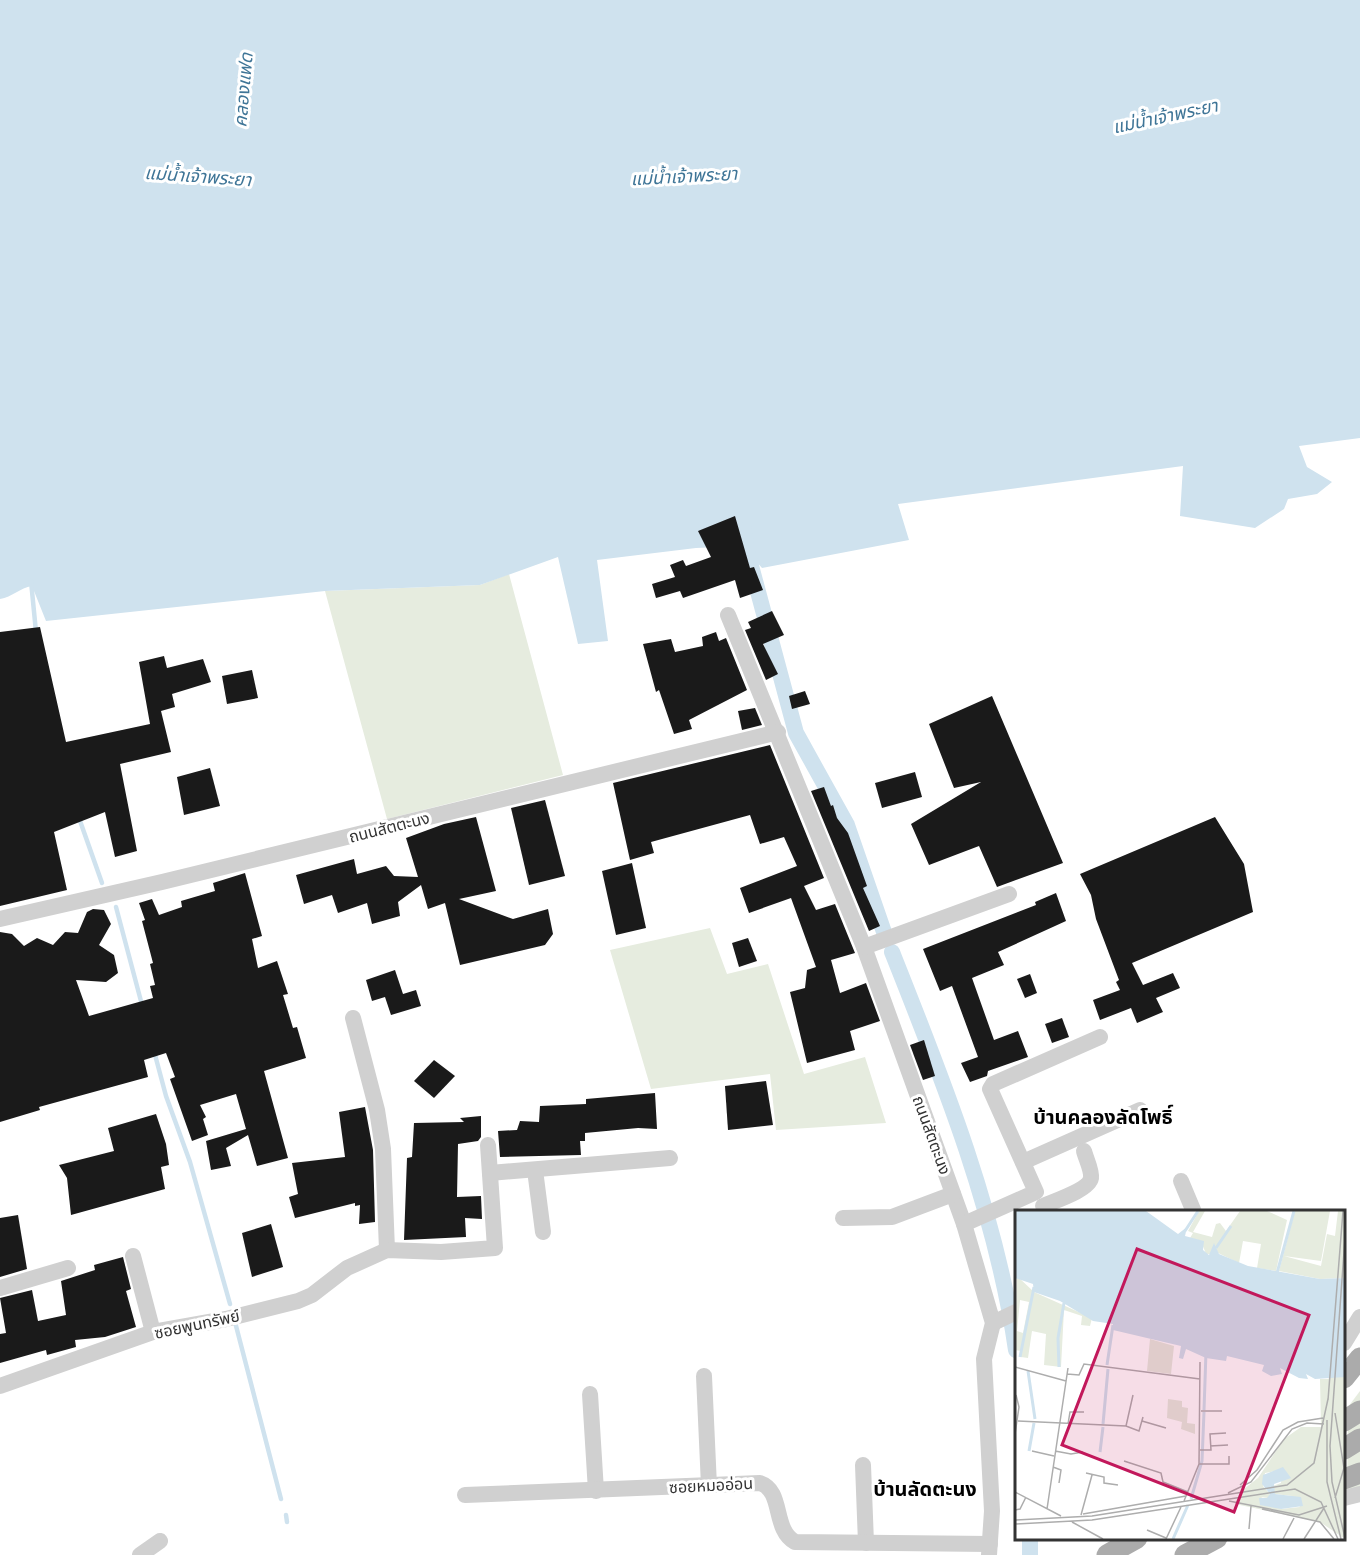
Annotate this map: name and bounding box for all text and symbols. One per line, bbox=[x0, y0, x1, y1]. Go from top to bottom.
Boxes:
water label: คลองแฟด bbox=[229, 51, 257, 128]
water label: แม่น้ำเจ้าพระยา bbox=[1110, 93, 1220, 137]
water label: แม่น้ำเจ้าพระยา bbox=[144, 160, 253, 190]
water label: แม่น้ำเจ้าพระยา bbox=[630, 161, 738, 189]
street label: ถนนสัตตะนง bbox=[347, 807, 431, 847]
street label: ถนนสัตตะนง bbox=[908, 1093, 956, 1177]
district label: บ้านคลองลัดโพธิ์ bbox=[1033, 1104, 1174, 1129]
inset map bbox=[1015, 1210, 1345, 1540]
street label: ซอยพูนทรัพย์ bbox=[153, 1305, 242, 1343]
street label: ซอยหมออ่อน bbox=[668, 1473, 754, 1497]
district label: บ้านลัดตะนง bbox=[873, 1477, 977, 1501]

